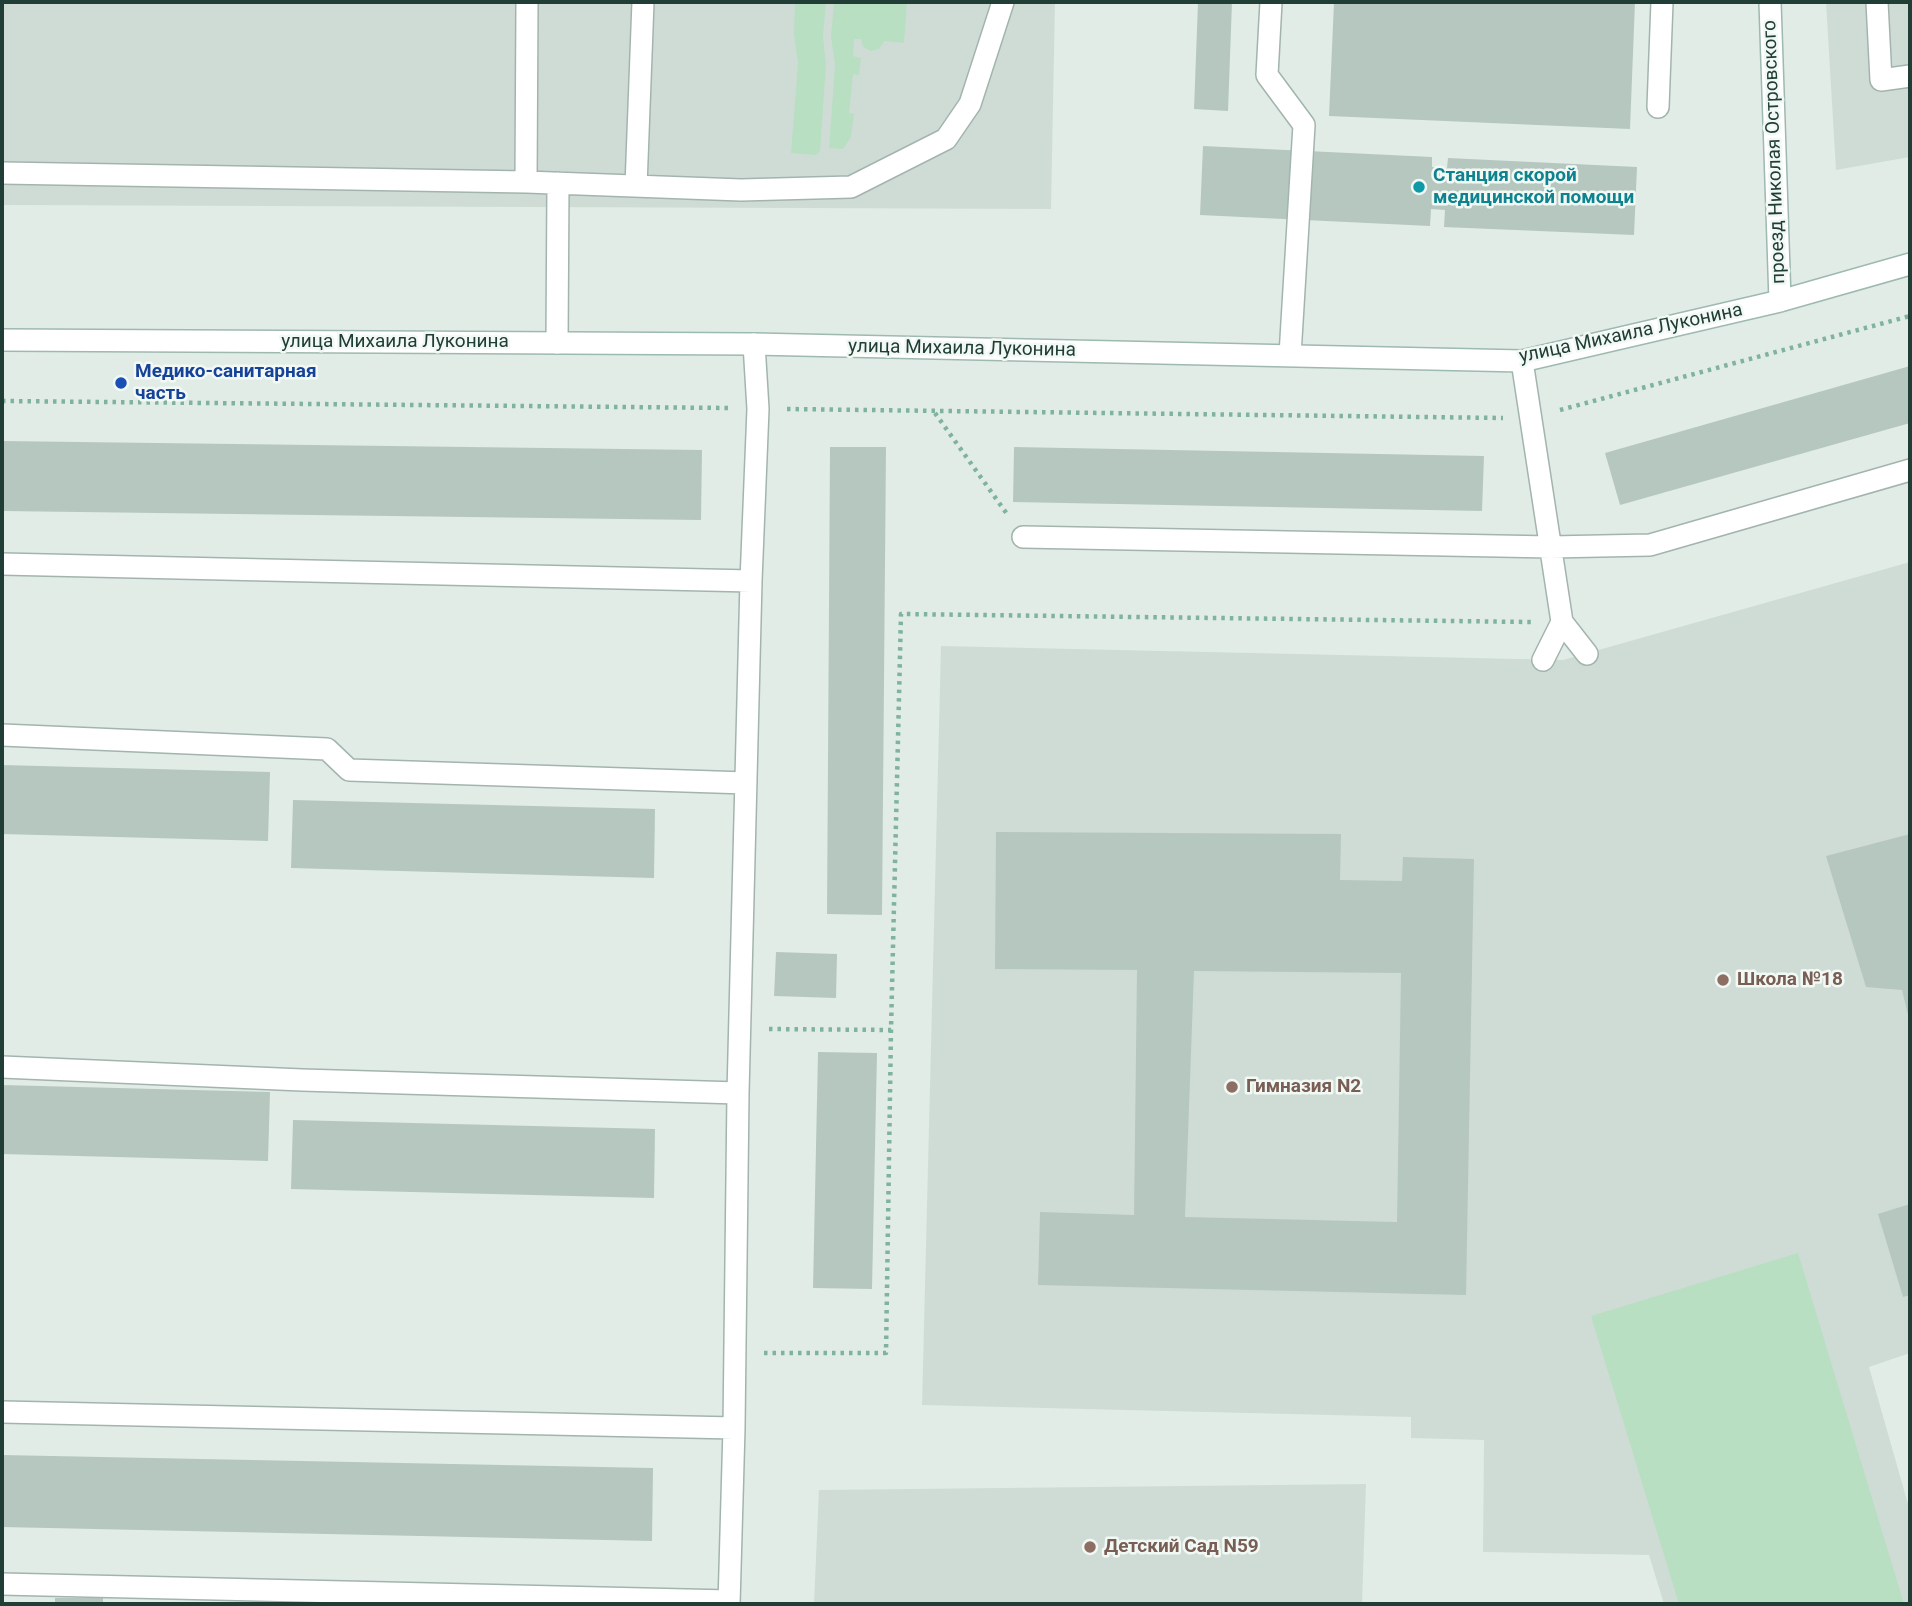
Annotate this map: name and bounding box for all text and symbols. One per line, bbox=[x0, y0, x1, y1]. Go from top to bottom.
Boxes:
street label: проезд Николая Островского bbox=[1759, 20, 1791, 284]
place label: Станция скорой медицинской помощи bbox=[1433, 165, 1634, 209]
marker: Станция скорой медицинской помощи bbox=[1411, 179, 1427, 195]
street label: улица Михаила Луконина bbox=[1517, 299, 1745, 369]
street label: улица Михаила Луконина bbox=[281, 331, 509, 353]
street label: улица Михаила Луконина bbox=[848, 336, 1076, 362]
place label: Медико-санитарная часть bbox=[135, 361, 317, 405]
marker: Медико-санитарная часть bbox=[113, 375, 129, 391]
place label: Школа №18 bbox=[1737, 969, 1843, 991]
marker: Школа №18 bbox=[1715, 972, 1731, 988]
place label: Гимназия N2 bbox=[1246, 1076, 1361, 1098]
marker: Гимназия N2 bbox=[1224, 1079, 1240, 1095]
place label: Детский Сад N59 bbox=[1104, 1536, 1259, 1558]
marker: Детский Сад N59 bbox=[1082, 1539, 1098, 1555]

